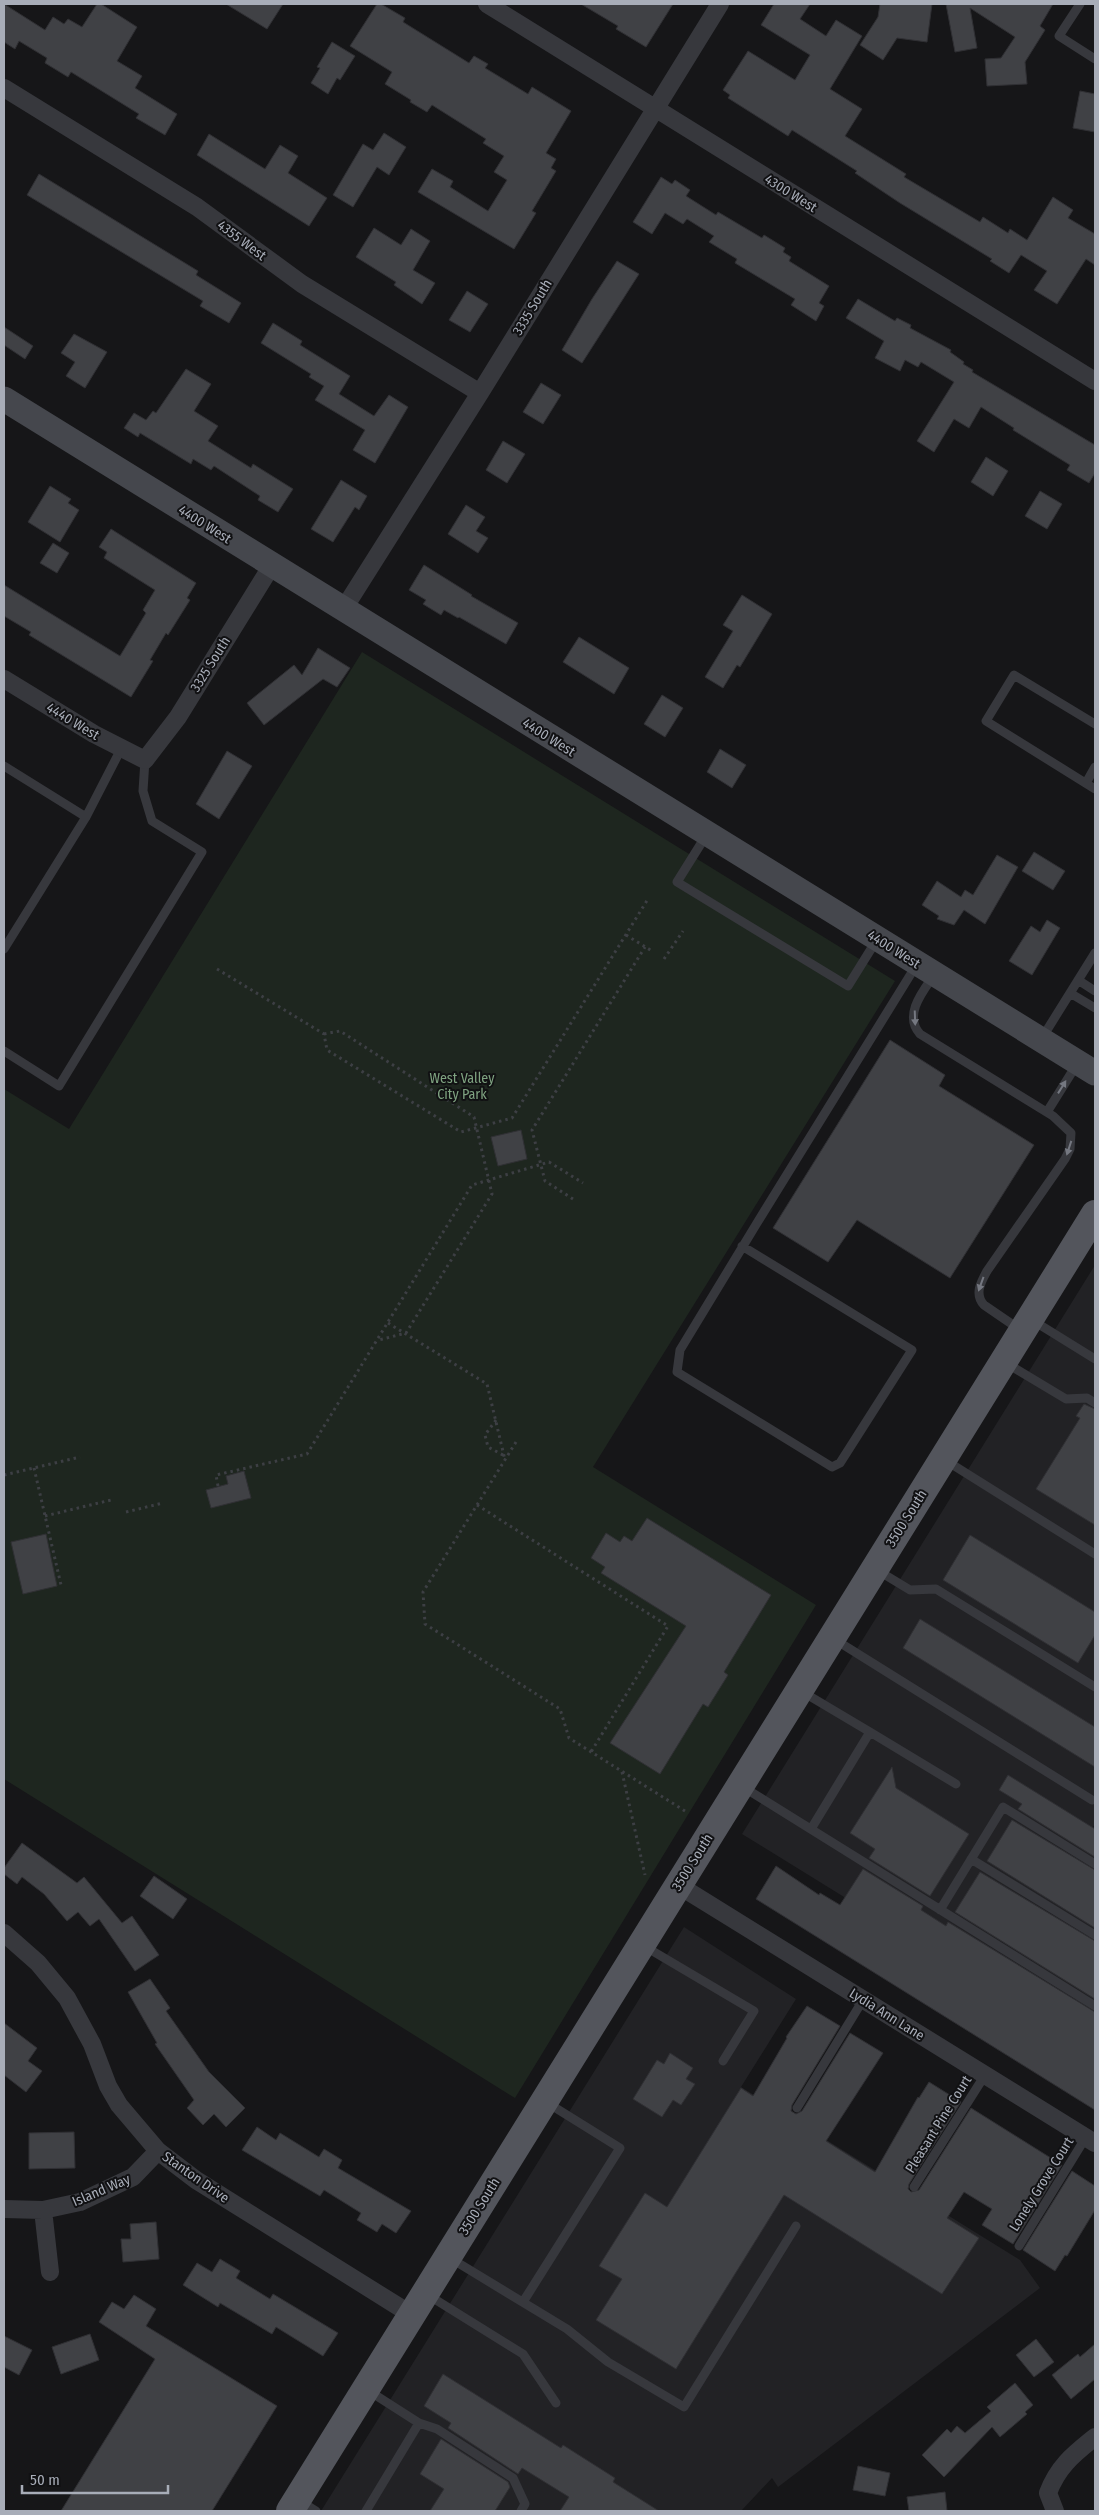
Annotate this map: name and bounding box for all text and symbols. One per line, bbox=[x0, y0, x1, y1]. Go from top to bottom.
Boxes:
street label: 4300 West bbox=[761, 171, 820, 216]
street label: 4355 West bbox=[214, 217, 270, 265]
street label: 3335 South bbox=[509, 276, 556, 338]
street label: 4400 West bbox=[175, 502, 235, 548]
street label: 3325 South bbox=[187, 633, 234, 695]
street label: 4440 West bbox=[43, 699, 103, 744]
street label: 4400 West bbox=[519, 715, 579, 761]
street label: 4400 West bbox=[864, 927, 924, 973]
one-way arrow bbox=[911, 1010, 919, 1026]
park label: West Valley City Park bbox=[430, 1070, 495, 1103]
one-way arrow bbox=[1058, 1081, 1067, 1094]
one-way arrow bbox=[1064, 1141, 1072, 1156]
one-way arrow bbox=[977, 1277, 985, 1292]
street label: 3500 South bbox=[882, 1487, 931, 1550]
street label: 3500 South bbox=[668, 1831, 717, 1894]
street label: Lydia Ann Lane bbox=[846, 1985, 927, 2044]
street label: Pleasant Pine Court bbox=[902, 2072, 975, 2176]
street label: Lonely Grove Court bbox=[1006, 2134, 1077, 2234]
street label: Stanton Drive bbox=[159, 2148, 232, 2207]
street label: Island Way bbox=[70, 2170, 133, 2210]
street label: 3500 South bbox=[455, 2175, 504, 2238]
scale bar bbox=[22, 2462, 169, 2494]
text: 50 m bbox=[30, 2471, 60, 2489]

